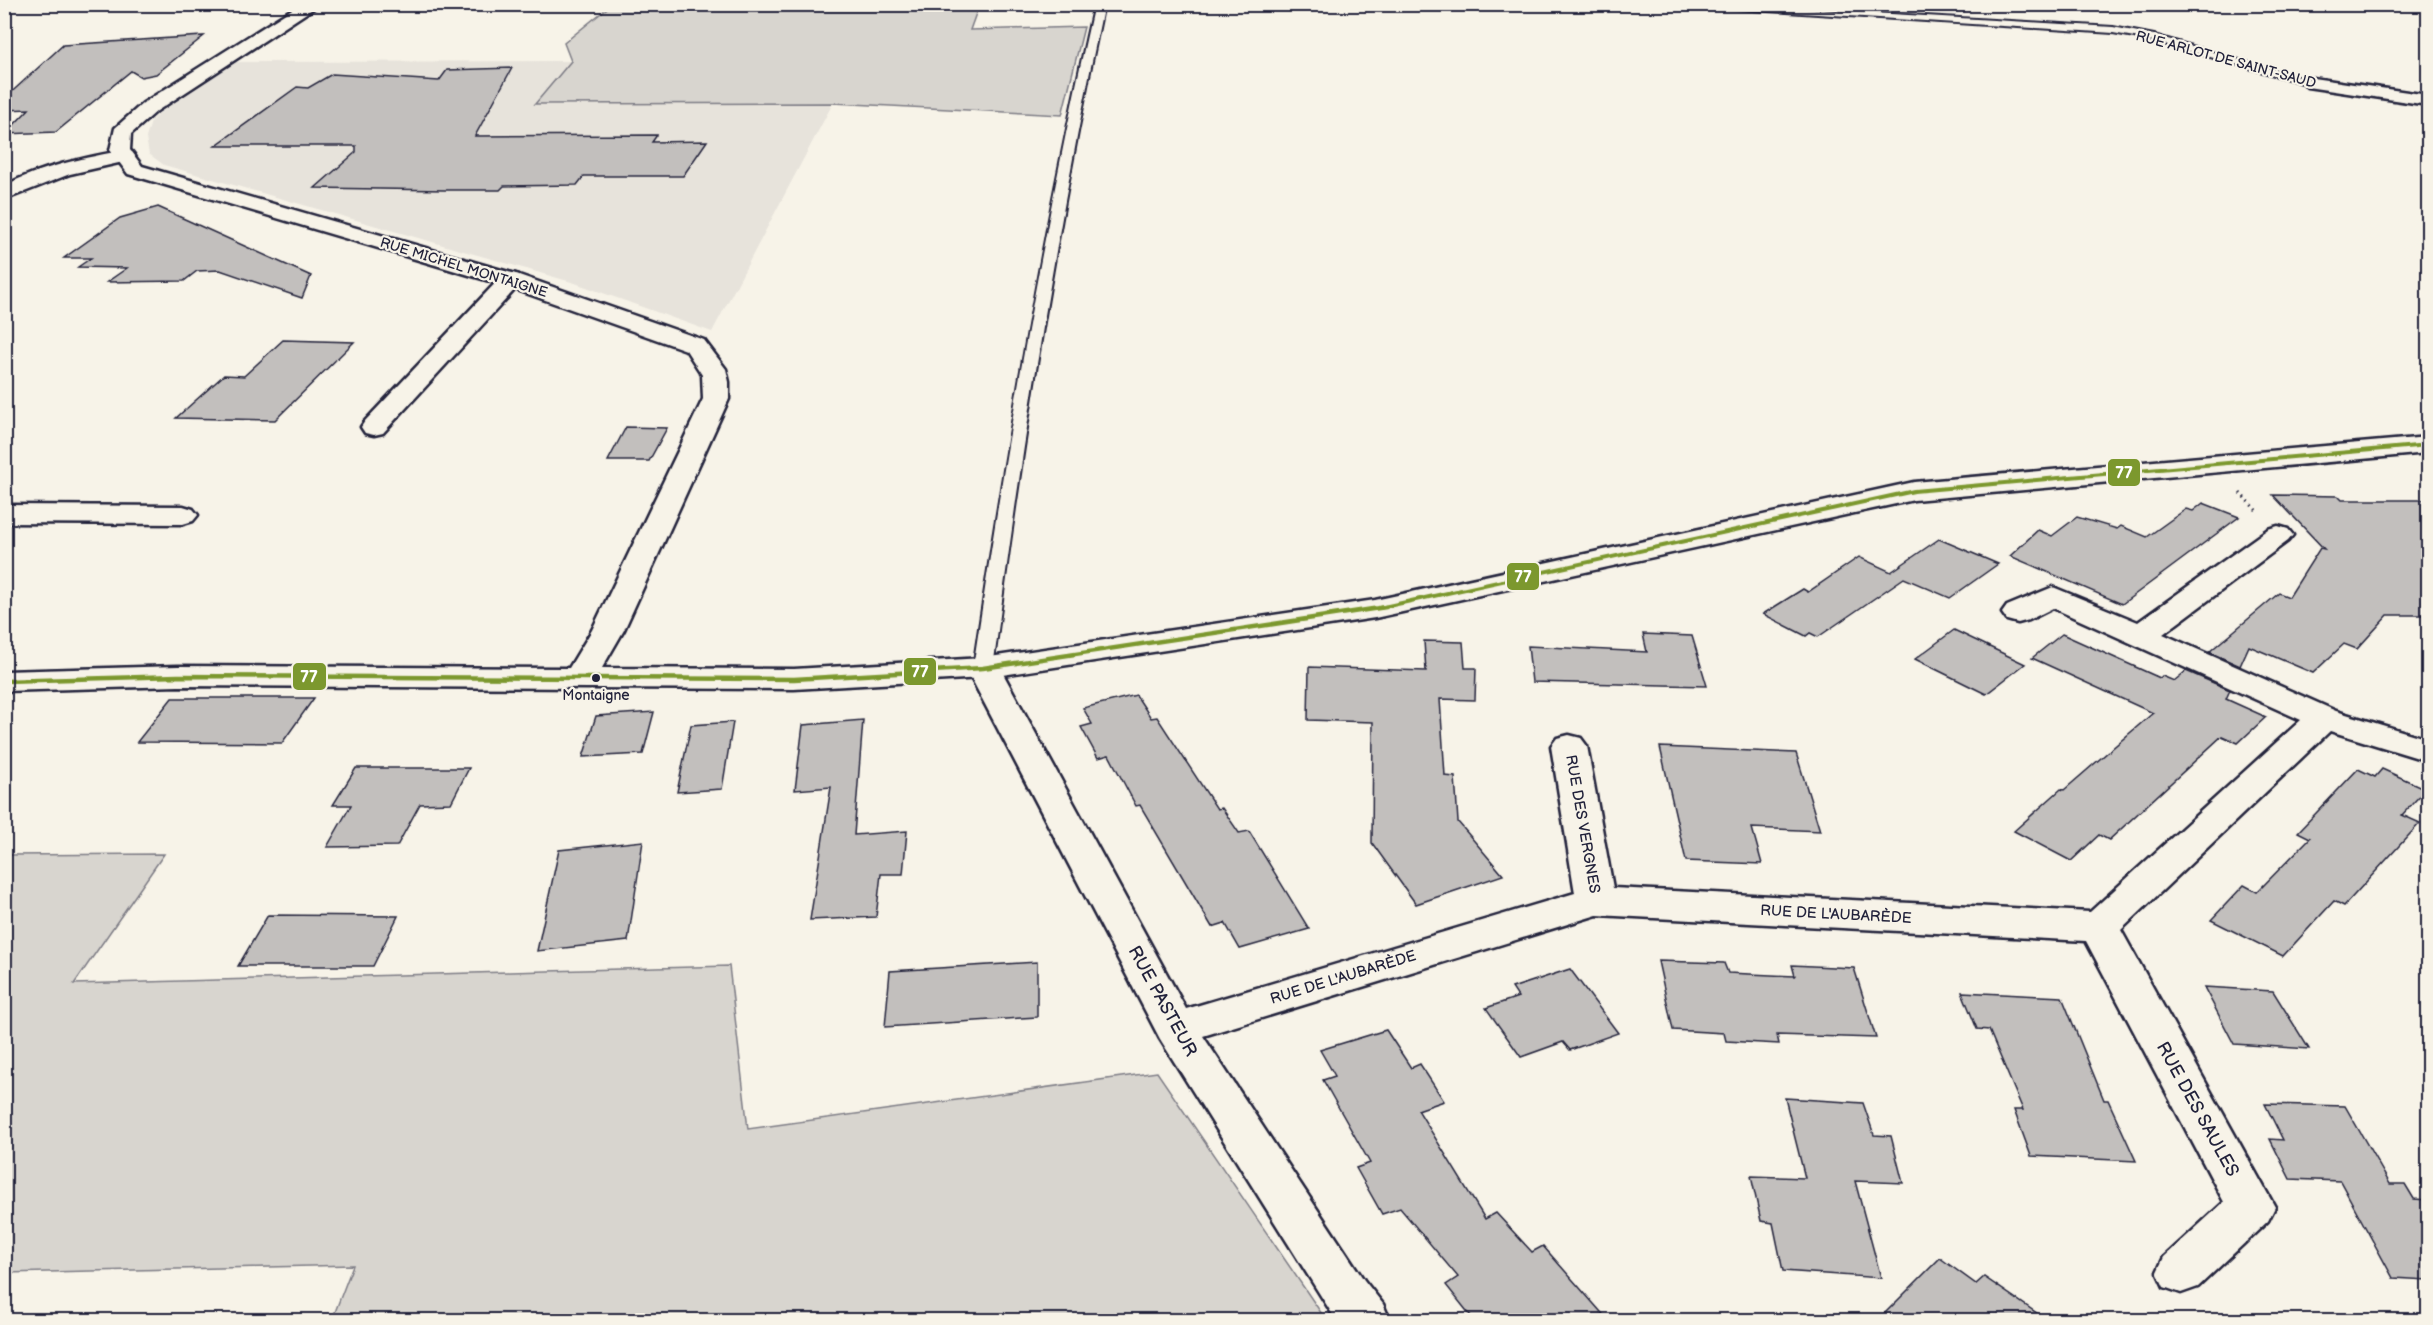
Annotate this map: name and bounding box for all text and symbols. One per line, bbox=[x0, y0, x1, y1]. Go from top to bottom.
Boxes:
street label: RUE ARLOT DE SAINT-SAUD bbox=[2134, 27, 2318, 92]
street label: RUE MICHEL MONTAIGNE bbox=[378, 234, 550, 301]
line badge: 77 bbox=[2107, 458, 2141, 487]
text: 77 bbox=[2115, 464, 2133, 483]
line badge: 77 bbox=[1506, 562, 1540, 591]
text: 77 bbox=[1514, 568, 1532, 587]
line badge: 77 bbox=[903, 657, 937, 686]
line badge: 77 bbox=[292, 662, 327, 691]
text: 77 bbox=[911, 663, 929, 682]
text: 77 bbox=[300, 668, 318, 687]
marker: Montaigne bbox=[590, 672, 602, 684]
place label: Montaigne bbox=[562, 687, 630, 704]
street label: RUE DES VERGNES bbox=[1561, 753, 1604, 895]
street label: RUE DE L'AUBARÈDE bbox=[1760, 901, 1912, 928]
street label: RUE PASTEUR bbox=[1124, 942, 1202, 1060]
street label: RUE DE L'AUBARÈDE bbox=[1268, 946, 1418, 1009]
street label: RUE DES SAULES bbox=[2152, 1038, 2243, 1180]

